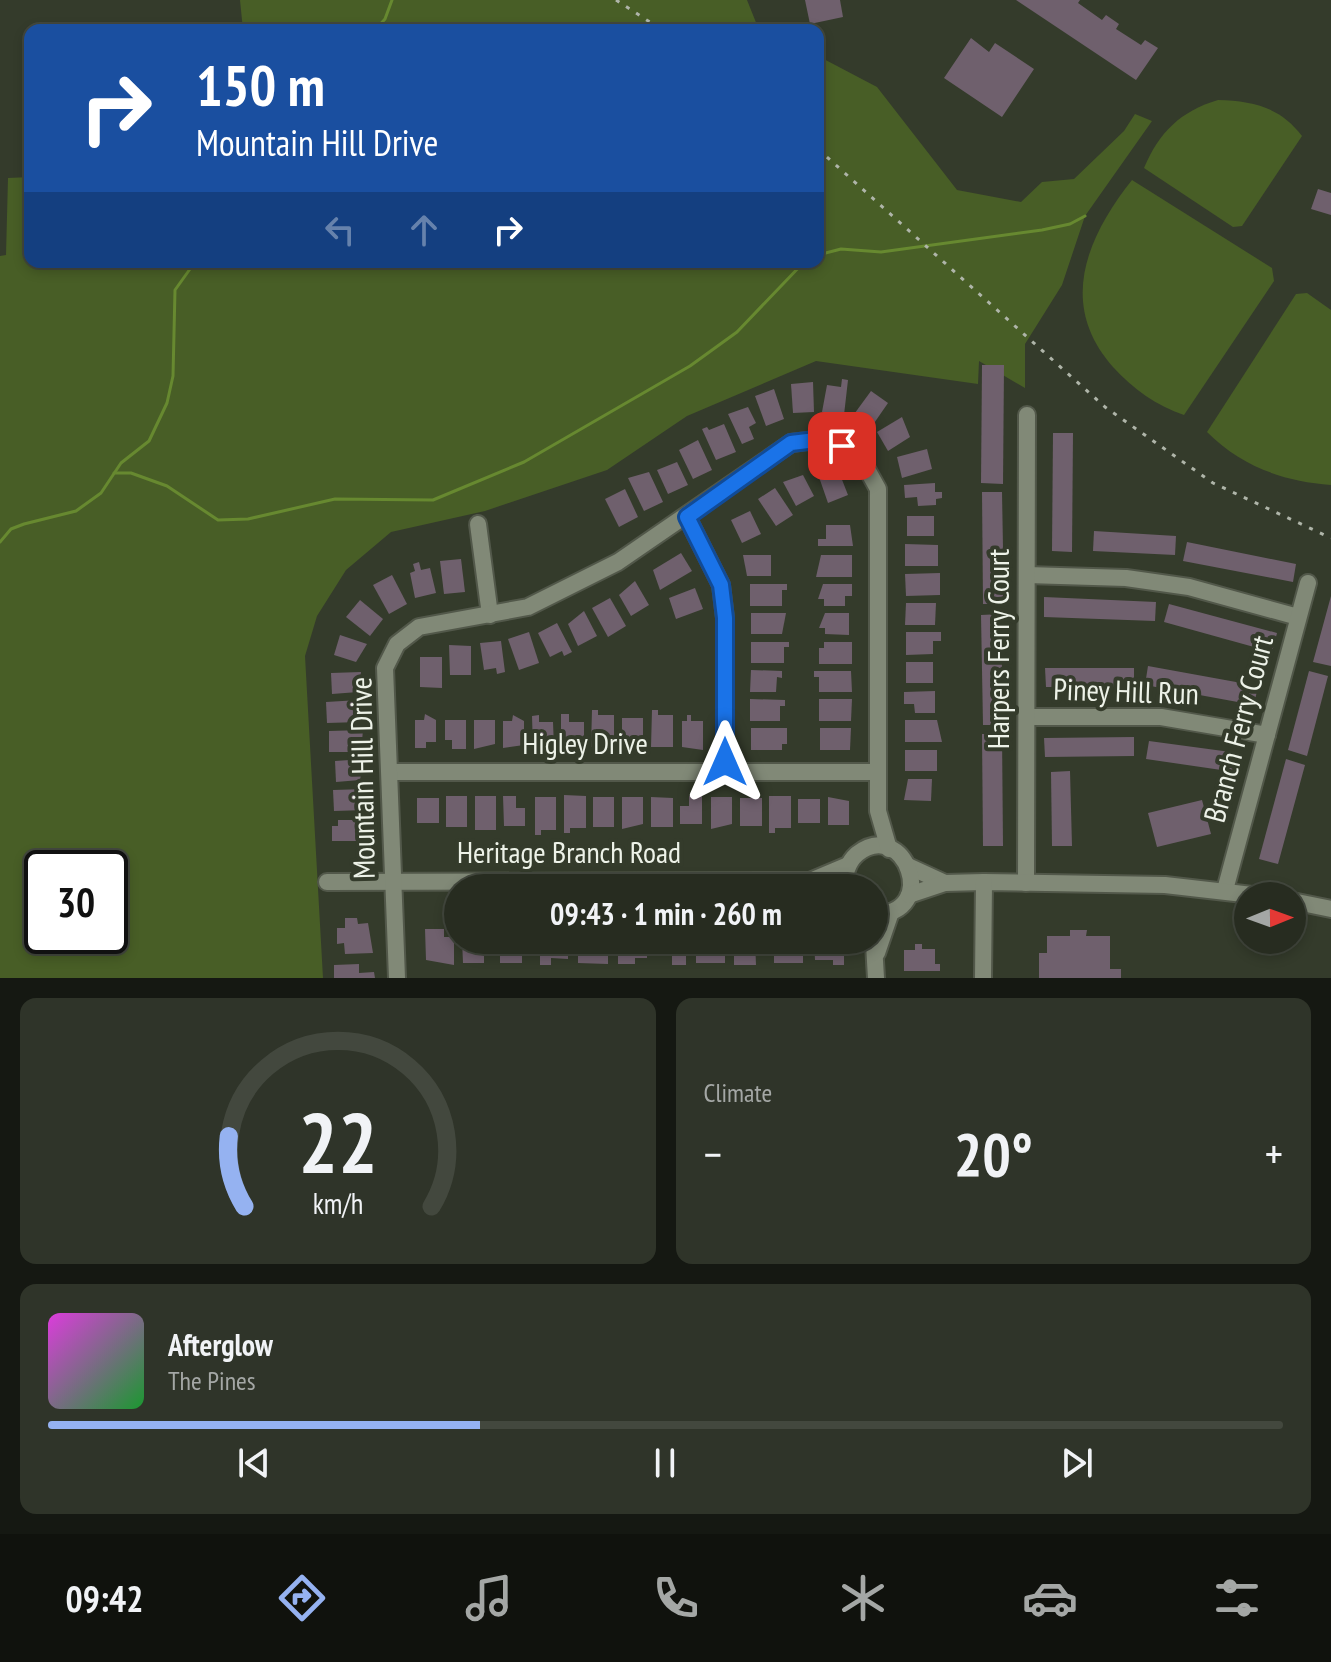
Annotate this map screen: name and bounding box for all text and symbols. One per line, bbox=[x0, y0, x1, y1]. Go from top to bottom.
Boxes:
text: 150 m bbox=[196, 49, 325, 121]
icon: right bbox=[64, 56, 168, 160]
text: Mountain Hill Drive bbox=[196, 119, 438, 166]
icon: left bbox=[318, 208, 362, 252]
icon: ahead bbox=[402, 208, 446, 252]
icon: right bbox=[486, 208, 530, 252]
pin bbox=[808, 412, 876, 480]
icon: arrive bbox=[820, 424, 864, 468]
street label: Harpers Ferry Court bbox=[978, 548, 1017, 749]
street label: Branch Ferry Court bbox=[1194, 630, 1281, 826]
street label: Piney Hill Run bbox=[1053, 668, 1199, 713]
street label: Mountain Hill Drive bbox=[340, 677, 383, 879]
position arrow bbox=[683, 720, 767, 804]
street label: Higley Drive bbox=[522, 723, 648, 762]
street label: Heritage Branch Road bbox=[457, 832, 681, 871]
speed limit sign: 30 bbox=[24, 850, 128, 954]
north arrow bbox=[1234, 882, 1306, 954]
map controls bbox=[1234, 882, 1306, 954]
text: 09:43 · 1 min · 260 m bbox=[550, 894, 782, 933]
text: Climate bbox=[704, 1076, 772, 1109]
text: 22 bbox=[298, 1088, 378, 1196]
text: 20° bbox=[954, 1115, 1033, 1193]
text: − bbox=[704, 1125, 722, 1182]
text: + bbox=[1265, 1125, 1283, 1182]
text: km/h bbox=[312, 1185, 363, 1222]
text: Afterglow bbox=[168, 1325, 273, 1364]
text: The Pines bbox=[168, 1364, 256, 1397]
icon: previous bbox=[232, 1441, 276, 1485]
icon: pause bbox=[643, 1441, 687, 1485]
icon: next bbox=[1055, 1441, 1099, 1485]
icon: directions bbox=[274, 1570, 330, 1626]
icon: music bbox=[461, 1570, 517, 1626]
icon: phone bbox=[648, 1570, 704, 1626]
icon: climate bbox=[835, 1570, 891, 1626]
icon: car bbox=[1022, 1570, 1078, 1626]
icon: filters bbox=[1209, 1570, 1265, 1626]
text: 09:42 bbox=[66, 1575, 143, 1622]

